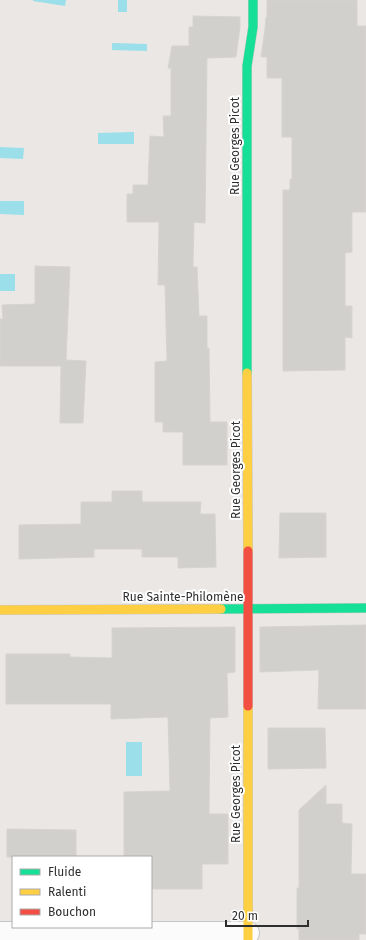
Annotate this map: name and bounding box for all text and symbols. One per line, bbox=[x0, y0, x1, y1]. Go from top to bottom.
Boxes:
street label: Rue Georges Picot bbox=[228, 96, 242, 195]
street label: Rue Georges Picot bbox=[229, 420, 243, 519]
street label: Rue Sainte-Philomène bbox=[123, 590, 244, 604]
street label: Rue Georges Picot bbox=[229, 744, 243, 843]
legend bbox=[12, 856, 152, 928]
text: Fluide bbox=[48, 865, 81, 879]
text: Ralenti bbox=[48, 885, 86, 899]
scale bar bbox=[226, 902, 308, 928]
text: Bouchon bbox=[48, 905, 96, 919]
text: 20 m bbox=[232, 909, 258, 923]

